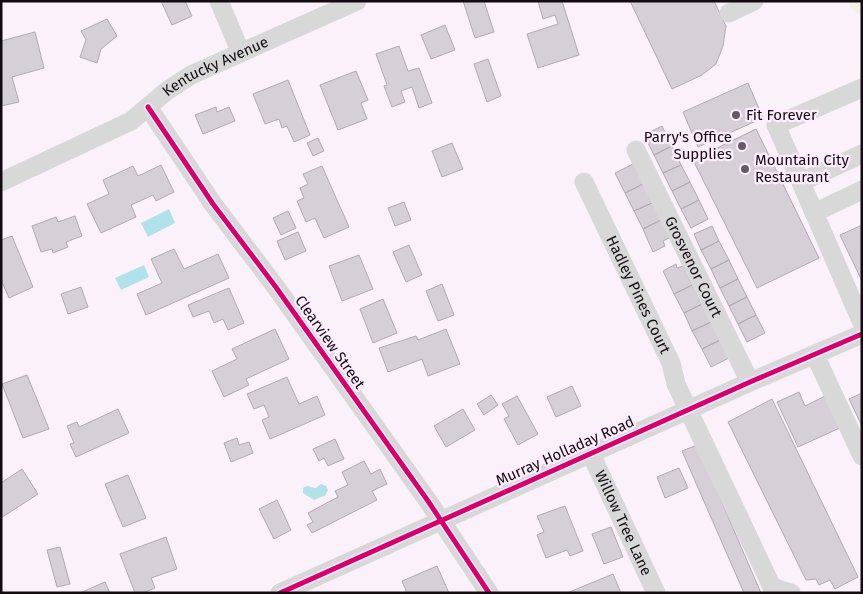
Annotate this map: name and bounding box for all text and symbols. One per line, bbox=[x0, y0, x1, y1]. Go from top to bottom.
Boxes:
street label: Kentucky Avenue bbox=[159, 33, 271, 100]
place label: Fit Forever bbox=[746, 106, 817, 124]
marker: Fit Forever bbox=[730, 109, 742, 121]
place label: Parry's Office Supplies bbox=[644, 128, 732, 163]
marker: Parry's Office Supplies bbox=[736, 140, 748, 152]
place label: Mountain City Restaurant bbox=[755, 151, 849, 186]
marker: Mountain City Restaurant bbox=[739, 163, 751, 175]
street label: Grosvenor Court bbox=[661, 213, 726, 321]
street label: Hadley Pines Court bbox=[602, 233, 674, 357]
street label: Clearview Street bbox=[291, 292, 369, 393]
street label: Murray Holladay Road bbox=[493, 412, 637, 490]
street label: Willow Tree Lane bbox=[591, 467, 656, 578]

